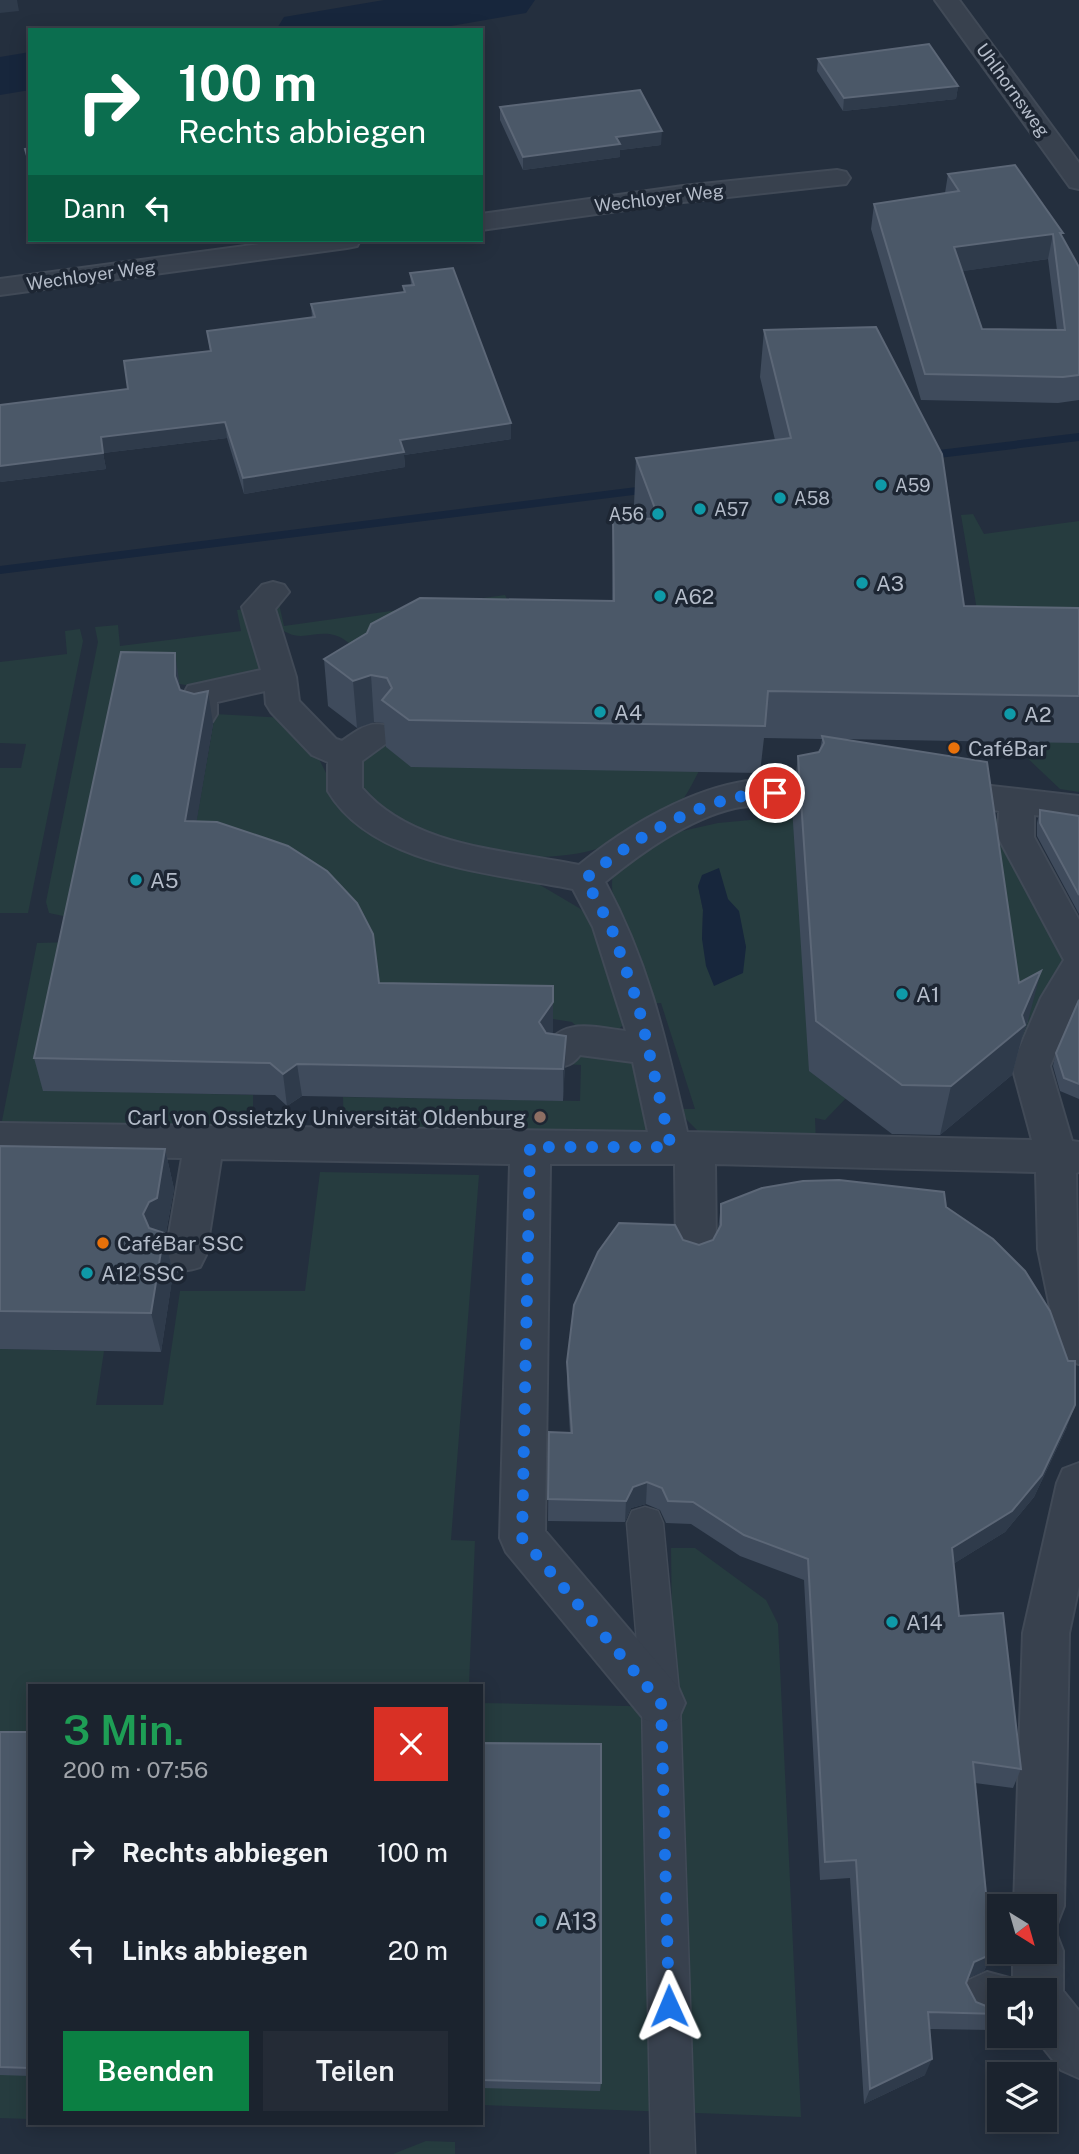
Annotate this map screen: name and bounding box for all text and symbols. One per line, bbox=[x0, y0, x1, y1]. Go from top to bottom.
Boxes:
street label: Uhlhornsweg bbox=[972, 39, 1054, 141]
text: 100 m bbox=[178, 54, 317, 112]
icon: right bbox=[63, 56, 154, 147]
text: Rechts abbiegen bbox=[178, 113, 426, 150]
street label: Wechloyer Weg bbox=[593, 180, 725, 216]
icon: left bbox=[139, 189, 177, 227]
text: Dann bbox=[63, 193, 125, 224]
street label: Wechloyer Weg bbox=[25, 256, 157, 294]
place label: A59 bbox=[895, 475, 931, 496]
marker: A59 bbox=[873, 477, 889, 493]
place label: A58 bbox=[794, 488, 830, 509]
marker: A58 bbox=[772, 490, 788, 506]
place label: A57 bbox=[714, 499, 749, 520]
marker: A57 bbox=[692, 501, 708, 517]
place label: A56 bbox=[608, 504, 644, 525]
marker: A56 bbox=[650, 506, 666, 522]
place label: A3 bbox=[876, 571, 904, 596]
marker: A3 bbox=[854, 575, 870, 591]
place label: A62 bbox=[674, 584, 714, 609]
marker: A62 bbox=[652, 588, 668, 604]
place label: A4 bbox=[614, 700, 642, 725]
place label: A2 bbox=[1024, 702, 1051, 727]
marker: A4 bbox=[592, 704, 608, 720]
marker: A2 bbox=[1002, 706, 1018, 722]
place label: CaféBar bbox=[968, 736, 1047, 761]
marker: CaféBar bbox=[946, 740, 962, 756]
pin bbox=[745, 763, 805, 823]
icon: arrive bbox=[756, 774, 794, 812]
place label: A5 bbox=[150, 868, 178, 893]
marker: A5 bbox=[128, 872, 144, 888]
place label: A1 bbox=[916, 982, 939, 1007]
marker: A1 bbox=[894, 986, 910, 1002]
place label: Carl von Ossietzky Universität Oldenburg bbox=[127, 1105, 526, 1130]
marker: Carl von Ossietzky Universität Oldenburg bbox=[532, 1109, 548, 1125]
place label: CaféBar SSC bbox=[117, 1231, 244, 1256]
marker: CaféBar SSC bbox=[95, 1235, 111, 1251]
place label: A12 SSC bbox=[101, 1261, 185, 1286]
marker: A12 SSC bbox=[79, 1265, 95, 1281]
place label: A14 bbox=[906, 1610, 943, 1635]
marker: A14 bbox=[884, 1614, 900, 1630]
text: 3 Min. bbox=[63, 1705, 184, 1754]
button: close bbox=[374, 1707, 448, 1781]
text: 200 m · 07:56 bbox=[63, 1756, 208, 1783]
icon: right bbox=[63, 1833, 101, 1871]
text: Rechts abbiegen bbox=[122, 1837, 328, 1868]
text: 100 m bbox=[377, 1837, 448, 1868]
north arrow bbox=[987, 1894, 1057, 1964]
map controls bbox=[987, 1894, 1057, 2132]
place label: A13 bbox=[555, 1907, 597, 1935]
marker: A13 bbox=[533, 1913, 549, 1929]
icon: left bbox=[63, 1931, 101, 1969]
text: Links abbiegen bbox=[122, 1935, 308, 1966]
text: 20 m bbox=[388, 1935, 448, 1966]
position arrow bbox=[632, 1969, 706, 2043]
button: sound bbox=[987, 1978, 1057, 2048]
button: Beenden bbox=[63, 2031, 249, 2111]
button: Teilen bbox=[263, 2031, 448, 2111]
button: layers bbox=[987, 2062, 1057, 2132]

